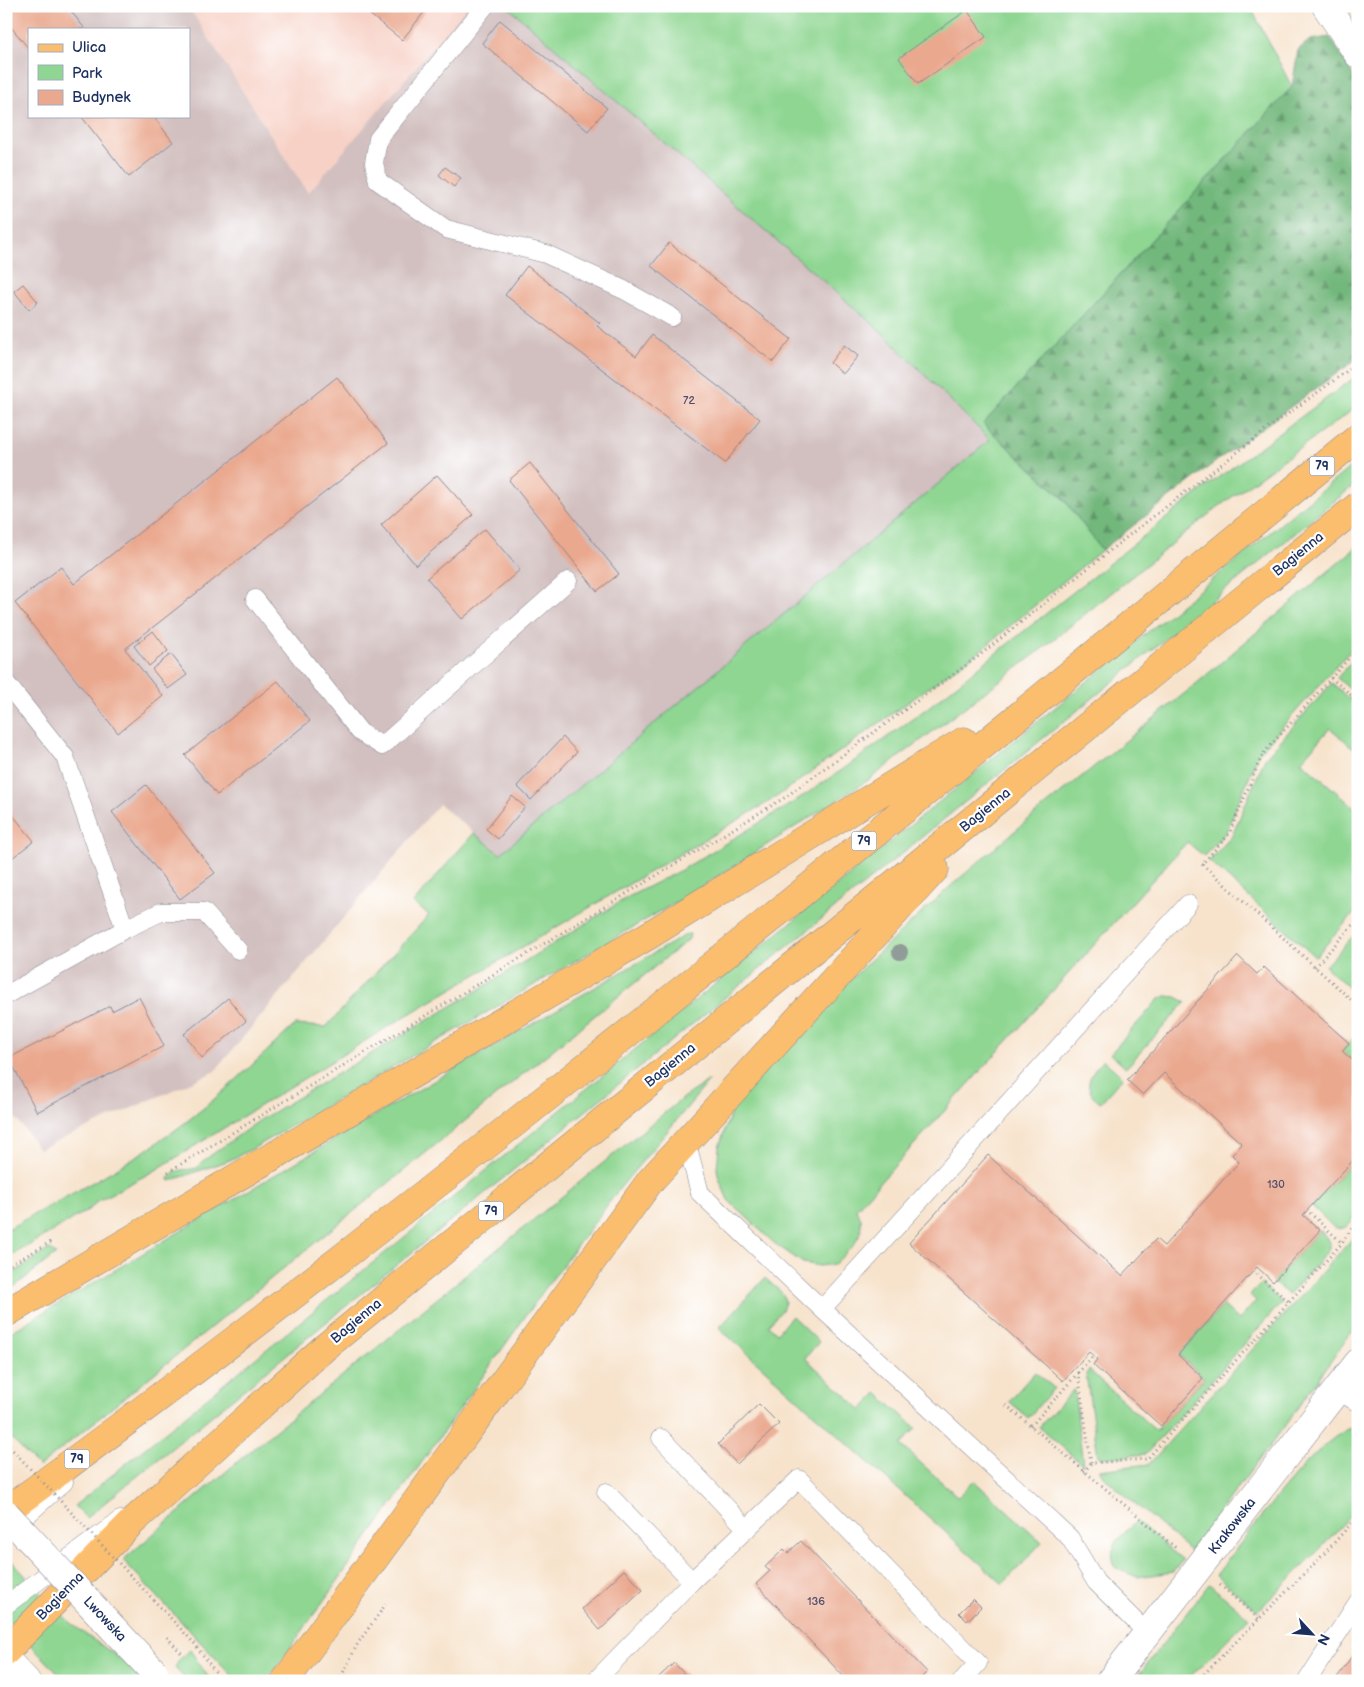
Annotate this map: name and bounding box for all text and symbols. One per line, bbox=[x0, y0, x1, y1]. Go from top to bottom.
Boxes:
legend bbox=[28, 28, 190, 118]
text: Ulica bbox=[72, 38, 106, 57]
text: Park bbox=[72, 64, 103, 83]
text: Budynek bbox=[72, 88, 131, 107]
house number: 72 bbox=[683, 394, 695, 407]
road number: 79 bbox=[1310, 456, 1334, 476]
street label: Bagienna bbox=[1269, 528, 1327, 580]
street label: Bagienna bbox=[956, 784, 1014, 836]
road number: 79 bbox=[852, 831, 876, 850]
street label: Bagienna bbox=[641, 1039, 699, 1091]
house number: 130 bbox=[1267, 1178, 1285, 1191]
road number: 79 bbox=[478, 1202, 504, 1220]
street label: Bagienna bbox=[327, 1295, 385, 1347]
road number: 79 bbox=[64, 1450, 90, 1468]
street label: Krakowska bbox=[1205, 1494, 1259, 1558]
street label: Bagienna bbox=[33, 1568, 87, 1624]
street label: Lwowska bbox=[80, 1593, 130, 1645]
house number: 136 bbox=[807, 1595, 825, 1608]
north arrow bbox=[1286, 1610, 1336, 1660]
text: N bbox=[1313, 1631, 1333, 1648]

